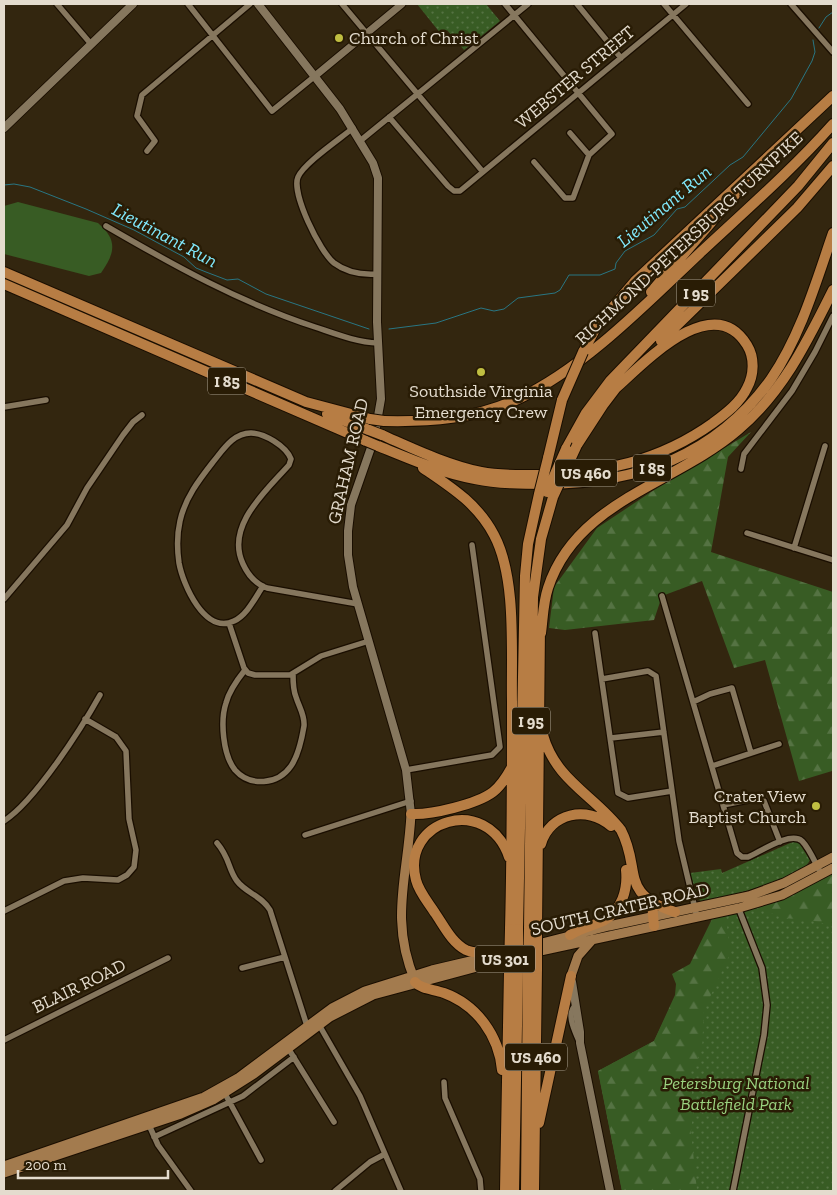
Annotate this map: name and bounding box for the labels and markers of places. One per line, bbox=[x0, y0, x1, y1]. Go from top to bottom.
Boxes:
place label: Church of Christ bbox=[349, 27, 479, 49]
marker: Church of Christ bbox=[333, 32, 345, 44]
marker: Southside Virginia Emergency Crew bbox=[475, 366, 487, 378]
place label: Southside Virginia Emergency Crew bbox=[409, 380, 553, 423]
place label: Crater View Baptist Church bbox=[688, 785, 806, 828]
marker: Crater View Baptist Church bbox=[810, 800, 822, 812]

